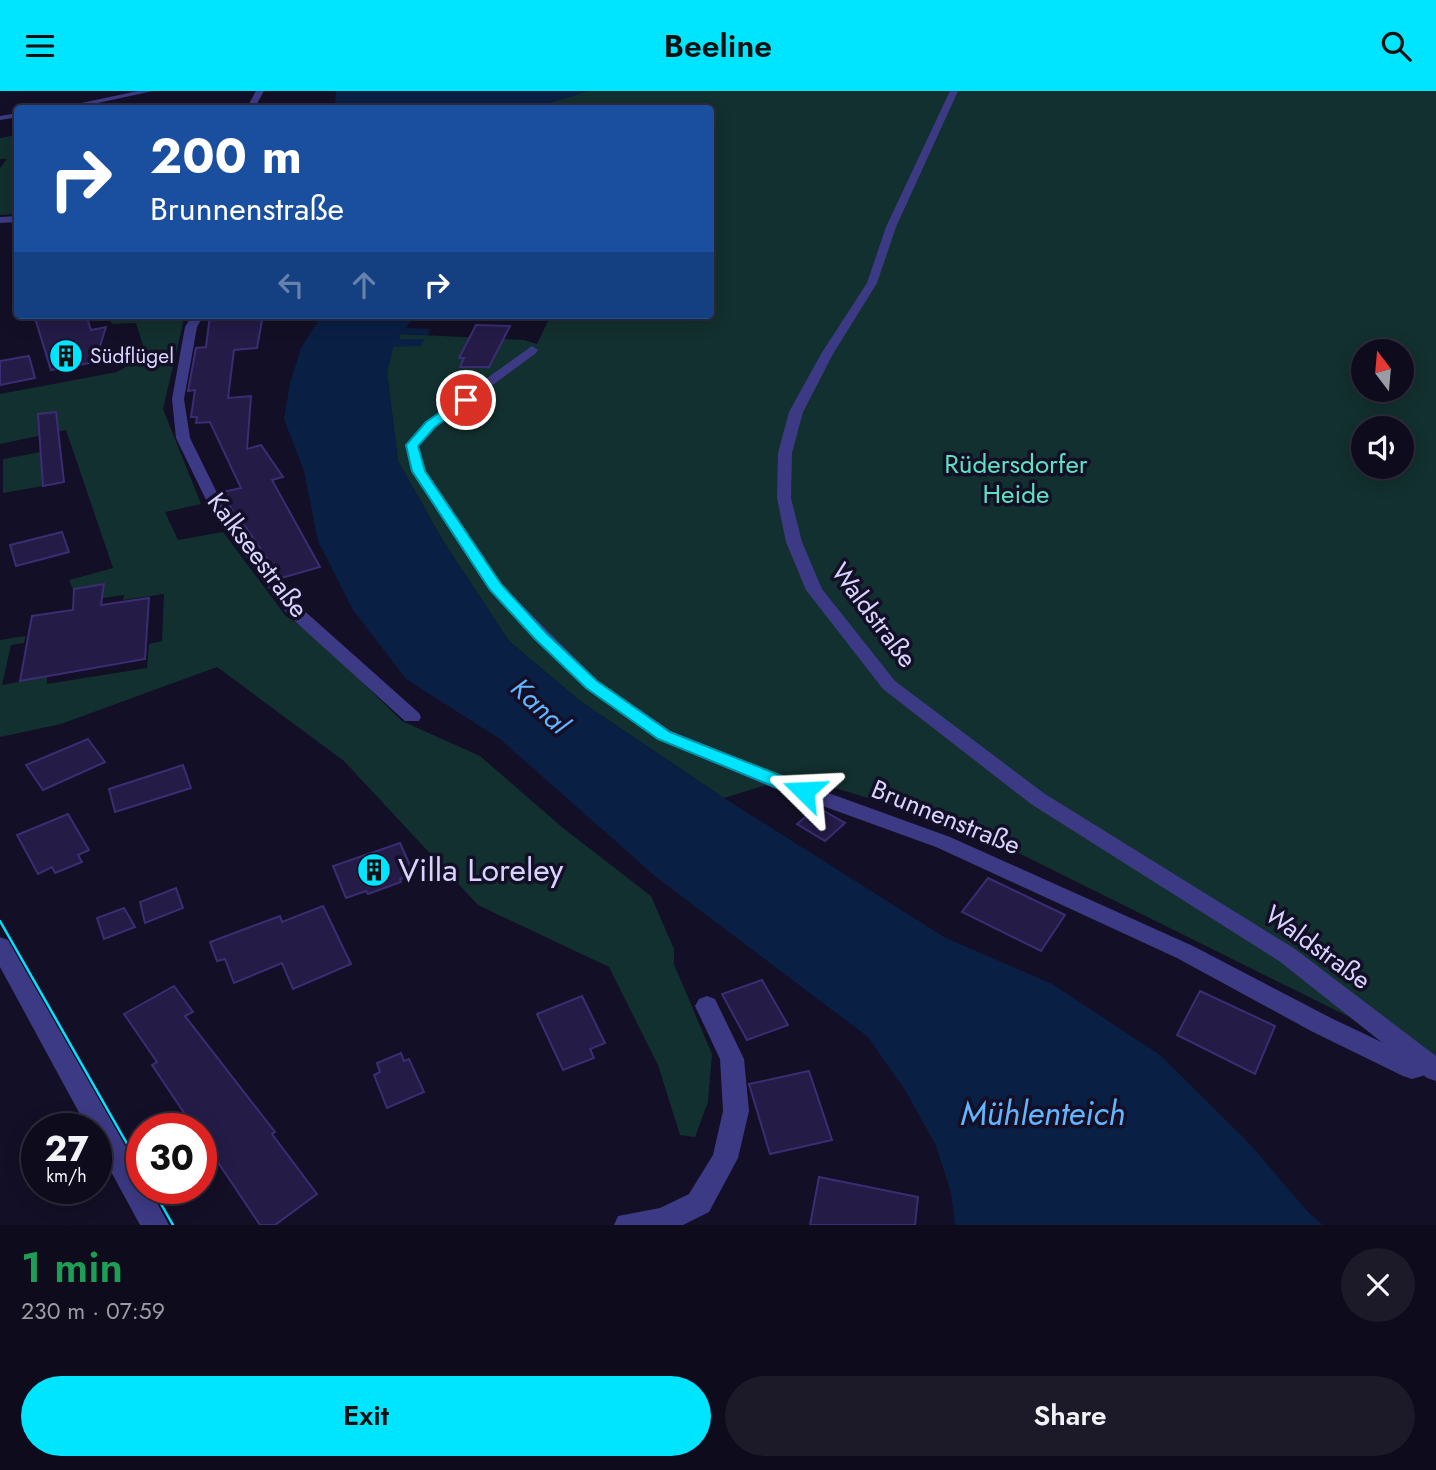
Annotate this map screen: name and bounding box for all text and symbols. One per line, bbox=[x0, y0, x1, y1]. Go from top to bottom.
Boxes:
text: Beeline bbox=[664, 23, 772, 69]
icon: menu bbox=[21, 27, 59, 65]
icon: search bbox=[1377, 27, 1415, 65]
text: 200 m bbox=[150, 121, 302, 191]
icon: right bbox=[35, 133, 126, 224]
text: Brunnenstraße bbox=[150, 186, 344, 232]
icon: left bbox=[272, 266, 310, 304]
icon: ahead bbox=[345, 266, 383, 304]
icon: right bbox=[418, 266, 456, 304]
building icon: Südflügel bbox=[47, 337, 85, 375]
north arrow bbox=[1351, 339, 1414, 403]
map controls bbox=[1351, 339, 1414, 479]
place label: Südflügel bbox=[90, 341, 174, 371]
pin bbox=[436, 370, 496, 430]
icon: arrive bbox=[447, 381, 485, 419]
button: sound bbox=[1351, 416, 1414, 479]
park label: Rüdersdorfer Heide bbox=[944, 445, 1088, 513]
street label: Kalkseestraße bbox=[198, 484, 318, 626]
street label: Waldstraße bbox=[822, 555, 926, 675]
water label: Kanal bbox=[502, 668, 580, 745]
position arrow bbox=[767, 754, 841, 828]
street label: Brunnenstraße bbox=[866, 770, 1026, 864]
place label: Villa Loreley bbox=[398, 847, 564, 893]
building icon: Villa Loreley bbox=[355, 851, 393, 889]
street label: Waldstraße bbox=[1257, 896, 1379, 998]
water label: Mühlenteich bbox=[961, 1090, 1125, 1137]
speed limit sign: 30 bbox=[126, 1113, 217, 1204]
text: 27 bbox=[44, 1124, 89, 1174]
text: km/h bbox=[46, 1163, 87, 1189]
text: 1 min bbox=[21, 1237, 123, 1298]
button: close bbox=[1341, 1248, 1415, 1322]
text: 230 m · 07:59 bbox=[21, 1294, 165, 1328]
button: Exit bbox=[21, 1376, 711, 1456]
button: Share bbox=[725, 1376, 1415, 1456]

